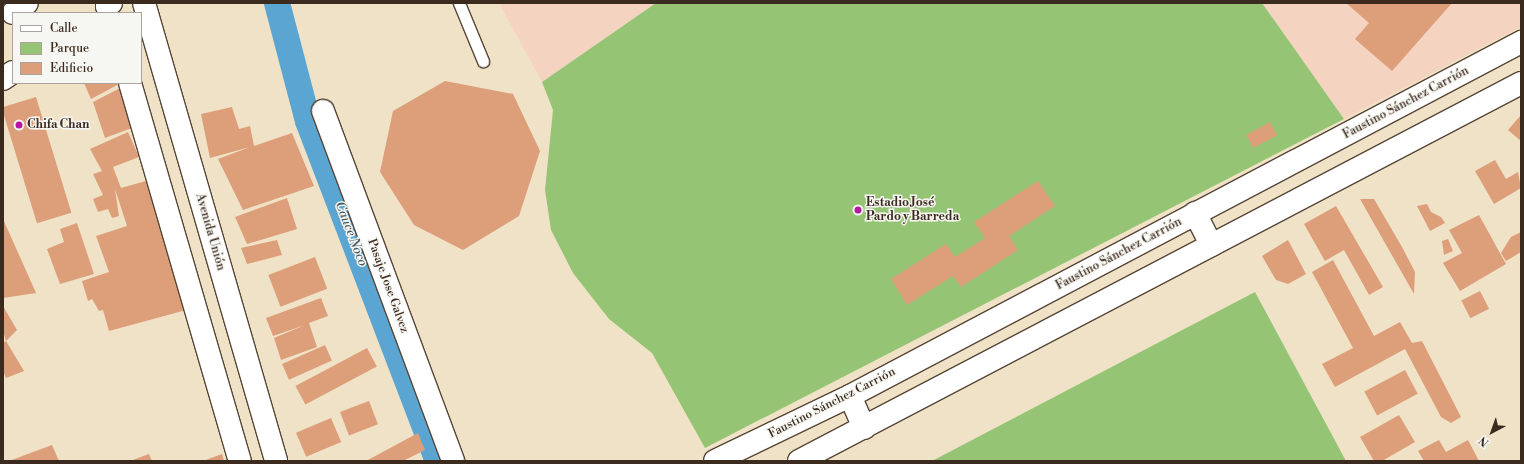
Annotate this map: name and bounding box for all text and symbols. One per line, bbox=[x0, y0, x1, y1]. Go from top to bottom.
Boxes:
legend bbox=[12, 12, 142, 84]
text: Calle bbox=[50, 21, 77, 36]
text: Parque bbox=[50, 41, 89, 56]
text: Edificio bbox=[50, 61, 93, 76]
street label: Faustino Sánchez Carrión bbox=[1341, 64, 1471, 142]
place label: Chifa Chan bbox=[27, 118, 89, 132]
marker: Chifa Chan bbox=[14, 120, 24, 130]
street label: Avenida Unión bbox=[192, 192, 228, 272]
place label: Estadio José Pardo y Barreda bbox=[866, 196, 959, 224]
water label: Cauce Noco bbox=[332, 199, 370, 269]
marker: Estadio José Pardo y Barreda bbox=[853, 205, 863, 215]
street label: Faustino Sánchez Carrión bbox=[1054, 215, 1184, 293]
street label: Pasaje Jose Galvez bbox=[364, 237, 412, 335]
street label: Faustino Sánchez Carrión bbox=[766, 365, 898, 441]
north arrow bbox=[1472, 412, 1512, 452]
text: N bbox=[1476, 433, 1492, 449]

